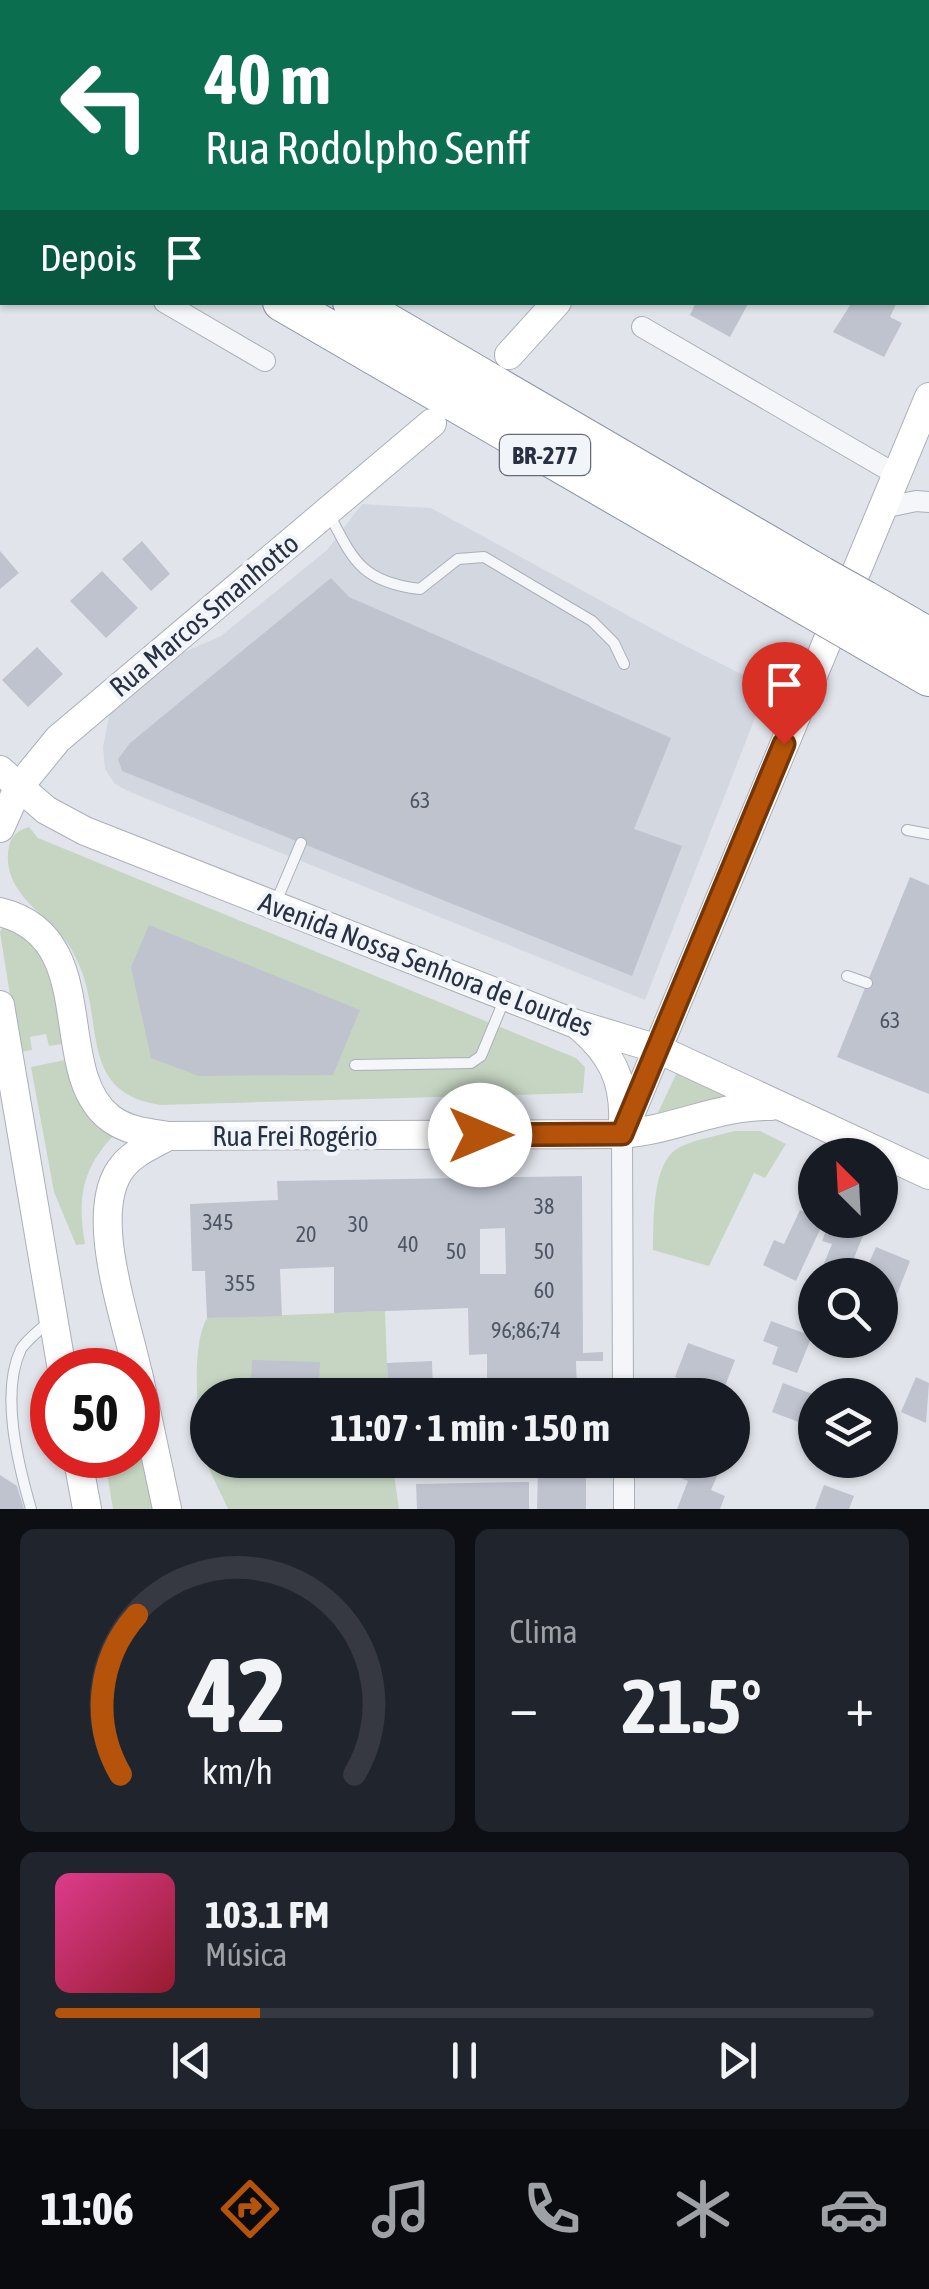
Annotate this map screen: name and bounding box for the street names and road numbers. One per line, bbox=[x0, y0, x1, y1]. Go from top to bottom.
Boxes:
road number: BR-277 bbox=[500, 435, 590, 475]
street label: Rua Marcos Smanhotto bbox=[103, 527, 305, 703]
street label: Avenida Nossa Senhora de Lourdes bbox=[255, 885, 597, 1043]
street label: Rua Frei Rogério bbox=[212, 1120, 378, 1152]

